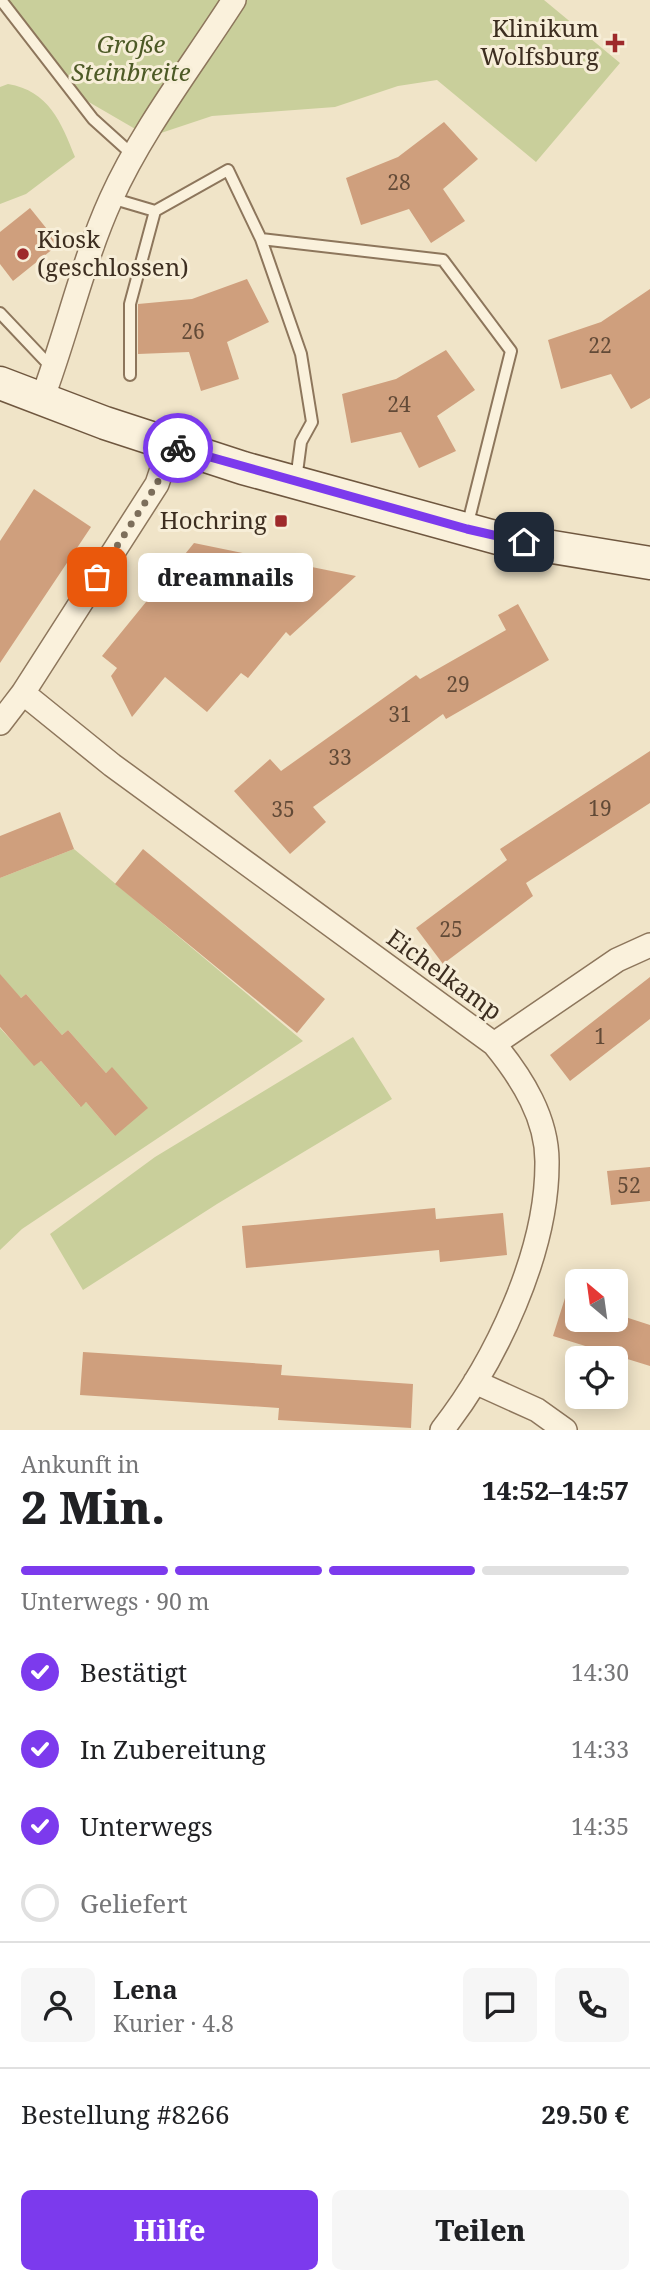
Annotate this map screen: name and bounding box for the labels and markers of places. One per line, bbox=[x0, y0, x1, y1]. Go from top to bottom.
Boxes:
place label: Klinikum Wolfsburg bbox=[480, 11, 599, 72]
marker: Klinikum Wolfsburg bbox=[605, 33, 625, 53]
place label: Kiosk (geschlossen) bbox=[37, 222, 189, 283]
marker: Kiosk (geschlossen) bbox=[15, 246, 31, 262]
place label: Hochring bbox=[160, 503, 267, 536]
pin bbox=[494, 512, 554, 572]
marker: Hochring bbox=[273, 513, 289, 529]
pin bbox=[67, 547, 127, 607]
callout: dreamnails bbox=[139, 552, 314, 602]

